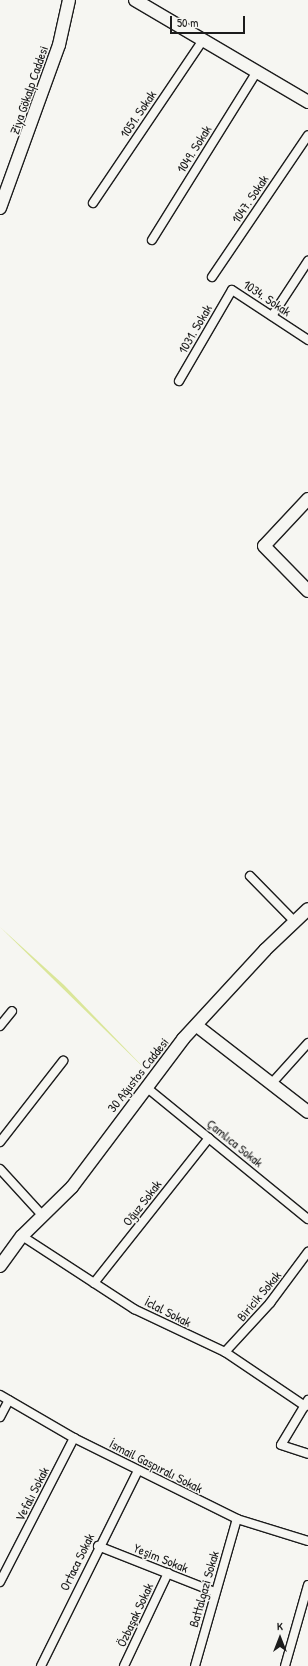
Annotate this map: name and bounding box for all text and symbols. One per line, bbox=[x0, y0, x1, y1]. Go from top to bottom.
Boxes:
scale bar bbox=[172, 8, 247, 34]
text: 50 m bbox=[177, 14, 198, 31]
street label: Ziya Gökalp Caddesi bbox=[7, 44, 51, 136]
street label: 1051. Sokak bbox=[117, 87, 159, 141]
street label: 1049. Sokak bbox=[173, 122, 215, 176]
street label: 1047. Sokak bbox=[228, 172, 272, 226]
street label: 1034. Sokak bbox=[240, 276, 294, 320]
street label: 1031. Sokak bbox=[175, 302, 215, 356]
street label: 30 Ağustos Caddesi bbox=[104, 1035, 172, 1115]
street label: Çamlıca Sokak bbox=[204, 1116, 266, 1170]
street label: Oğuz Sokak bbox=[119, 1177, 165, 1229]
street label: Biricik Sokak bbox=[233, 1268, 285, 1324]
street label: İclal Sokak bbox=[142, 1294, 194, 1330]
street label: İsmail Gaspıralı Sokak bbox=[107, 1436, 205, 1496]
street label: Vefalı Sokak bbox=[12, 1464, 52, 1524]
street label: Ortaca Sokak bbox=[56, 1531, 98, 1593]
street label: Yeşim Sokak bbox=[131, 1540, 191, 1576]
street label: Battalgazi Sokak bbox=[186, 1549, 222, 1629]
street label: Özbaşak Sokak bbox=[113, 1581, 157, 1649]
north arrow bbox=[260, 1618, 300, 1658]
text: K bbox=[277, 1619, 283, 1633]

